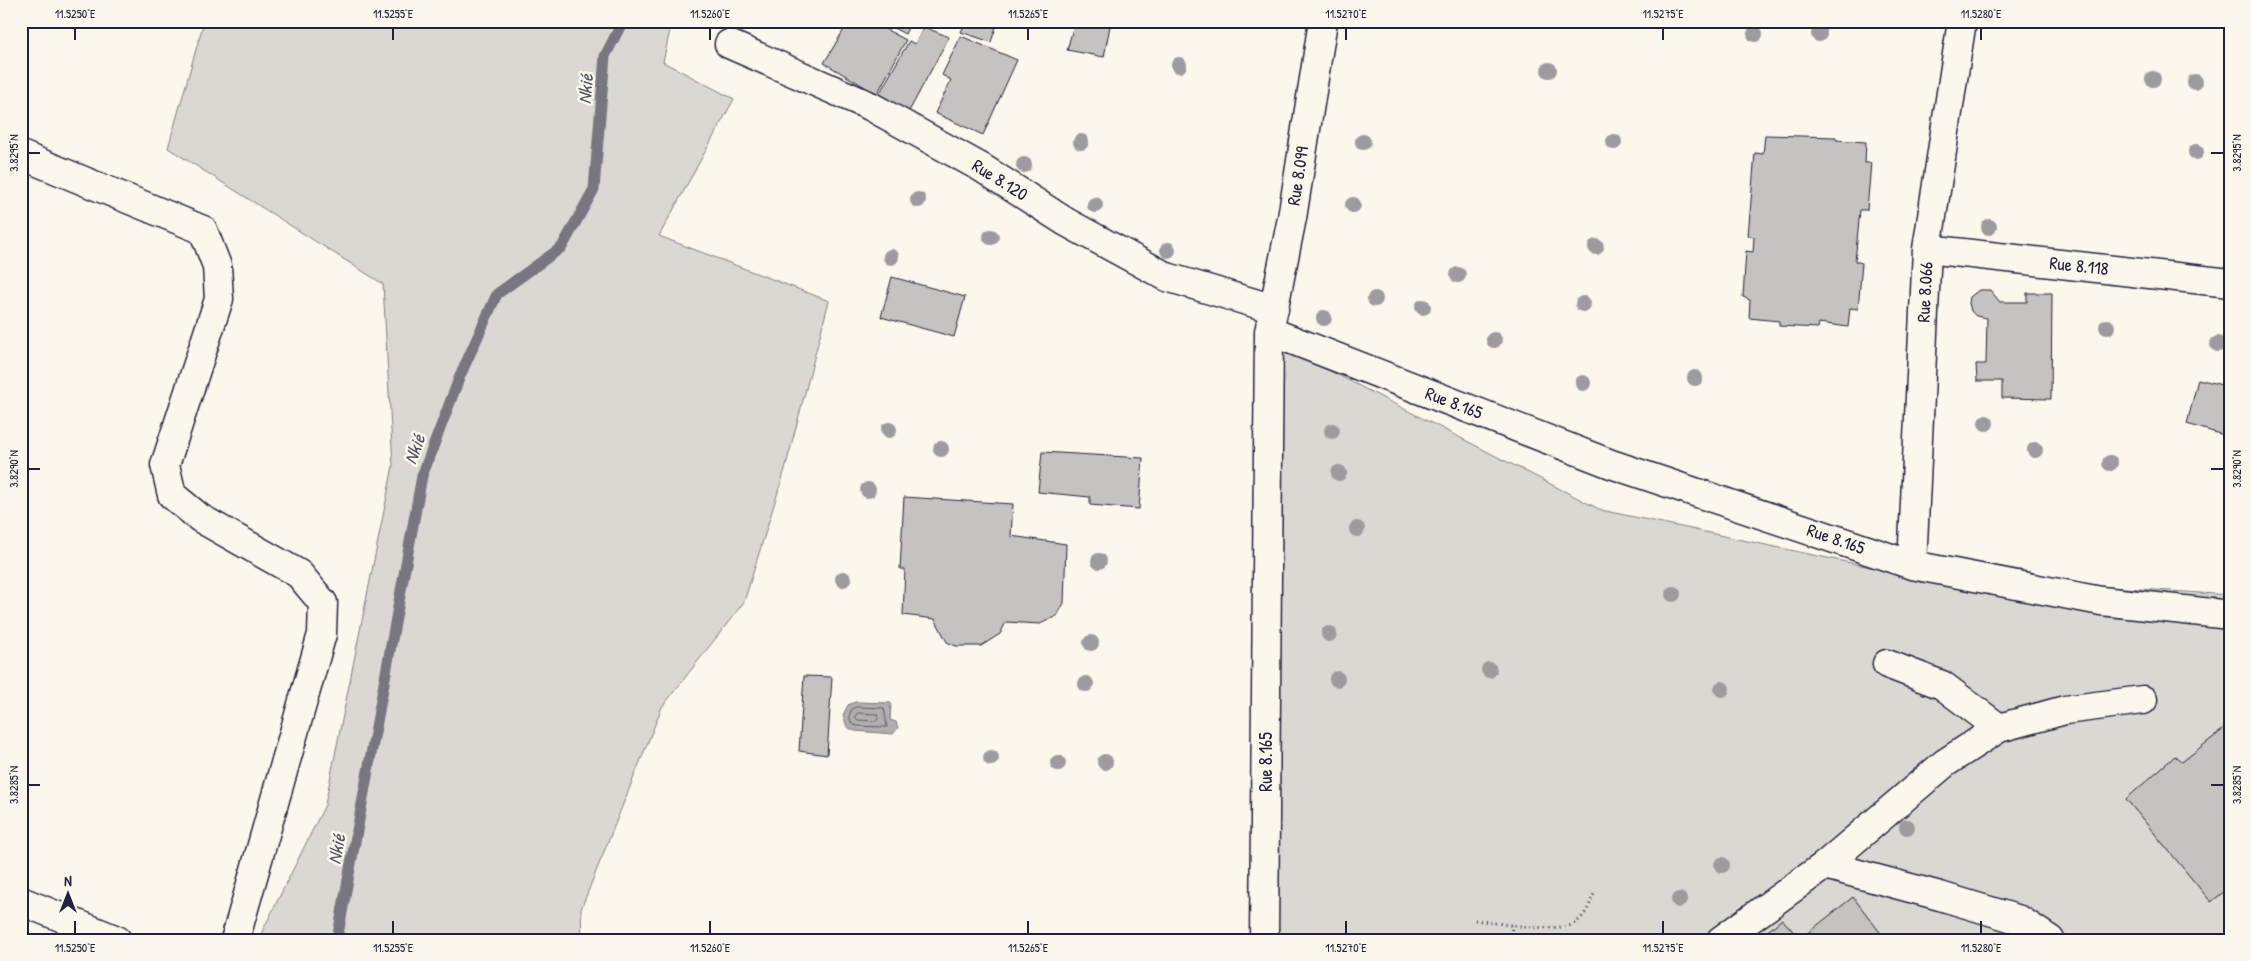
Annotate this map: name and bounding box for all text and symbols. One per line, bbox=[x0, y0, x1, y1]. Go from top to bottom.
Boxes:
text: 11.5250°E bbox=[55, 5, 96, 22]
text: 11.5255°E bbox=[373, 5, 414, 22]
text: 11.5260°E bbox=[690, 5, 731, 22]
text: 11.5265°E bbox=[1008, 5, 1049, 22]
text: 11.5270°E bbox=[1325, 5, 1367, 22]
text: 11.5275°E bbox=[1642, 5, 1684, 22]
text: 11.5280°E bbox=[1961, 5, 2002, 22]
water label: Nkié bbox=[571, 72, 599, 105]
text: 3.8295°N bbox=[5, 134, 22, 172]
text: 3.8295°N bbox=[2228, 134, 2245, 172]
street label: Rue 8.099 bbox=[1280, 144, 1315, 207]
street label: Rue 8.120 bbox=[968, 153, 1033, 206]
street label: Rue 8.118 bbox=[2048, 250, 2110, 281]
street label: Rue 8.066 bbox=[1910, 261, 1939, 323]
street label: Rue 8.165 bbox=[1422, 380, 1487, 425]
water label: Nkié bbox=[397, 429, 432, 467]
text: 3.8290°N bbox=[5, 450, 22, 488]
text: 3.8290°N bbox=[2228, 450, 2245, 488]
street label: Rue 8.165 bbox=[1804, 517, 1869, 560]
street label: Rue 8.165 bbox=[1253, 732, 1278, 792]
text: 3.8285°N bbox=[5, 766, 22, 804]
text: 3.8285°N bbox=[2228, 766, 2245, 804]
water label: Nkié bbox=[321, 831, 352, 866]
north arrow bbox=[42, 868, 92, 918]
text: N bbox=[64, 871, 72, 890]
text: 11.5250°E bbox=[55, 939, 96, 956]
text: 11.5255°E bbox=[373, 939, 414, 956]
text: 11.5260°E bbox=[690, 939, 731, 956]
text: 11.5265°E bbox=[1008, 939, 1049, 956]
text: 11.5270°E bbox=[1325, 939, 1367, 956]
text: 11.5275°E bbox=[1642, 939, 1684, 956]
text: 11.5280°E bbox=[1961, 939, 2002, 956]

